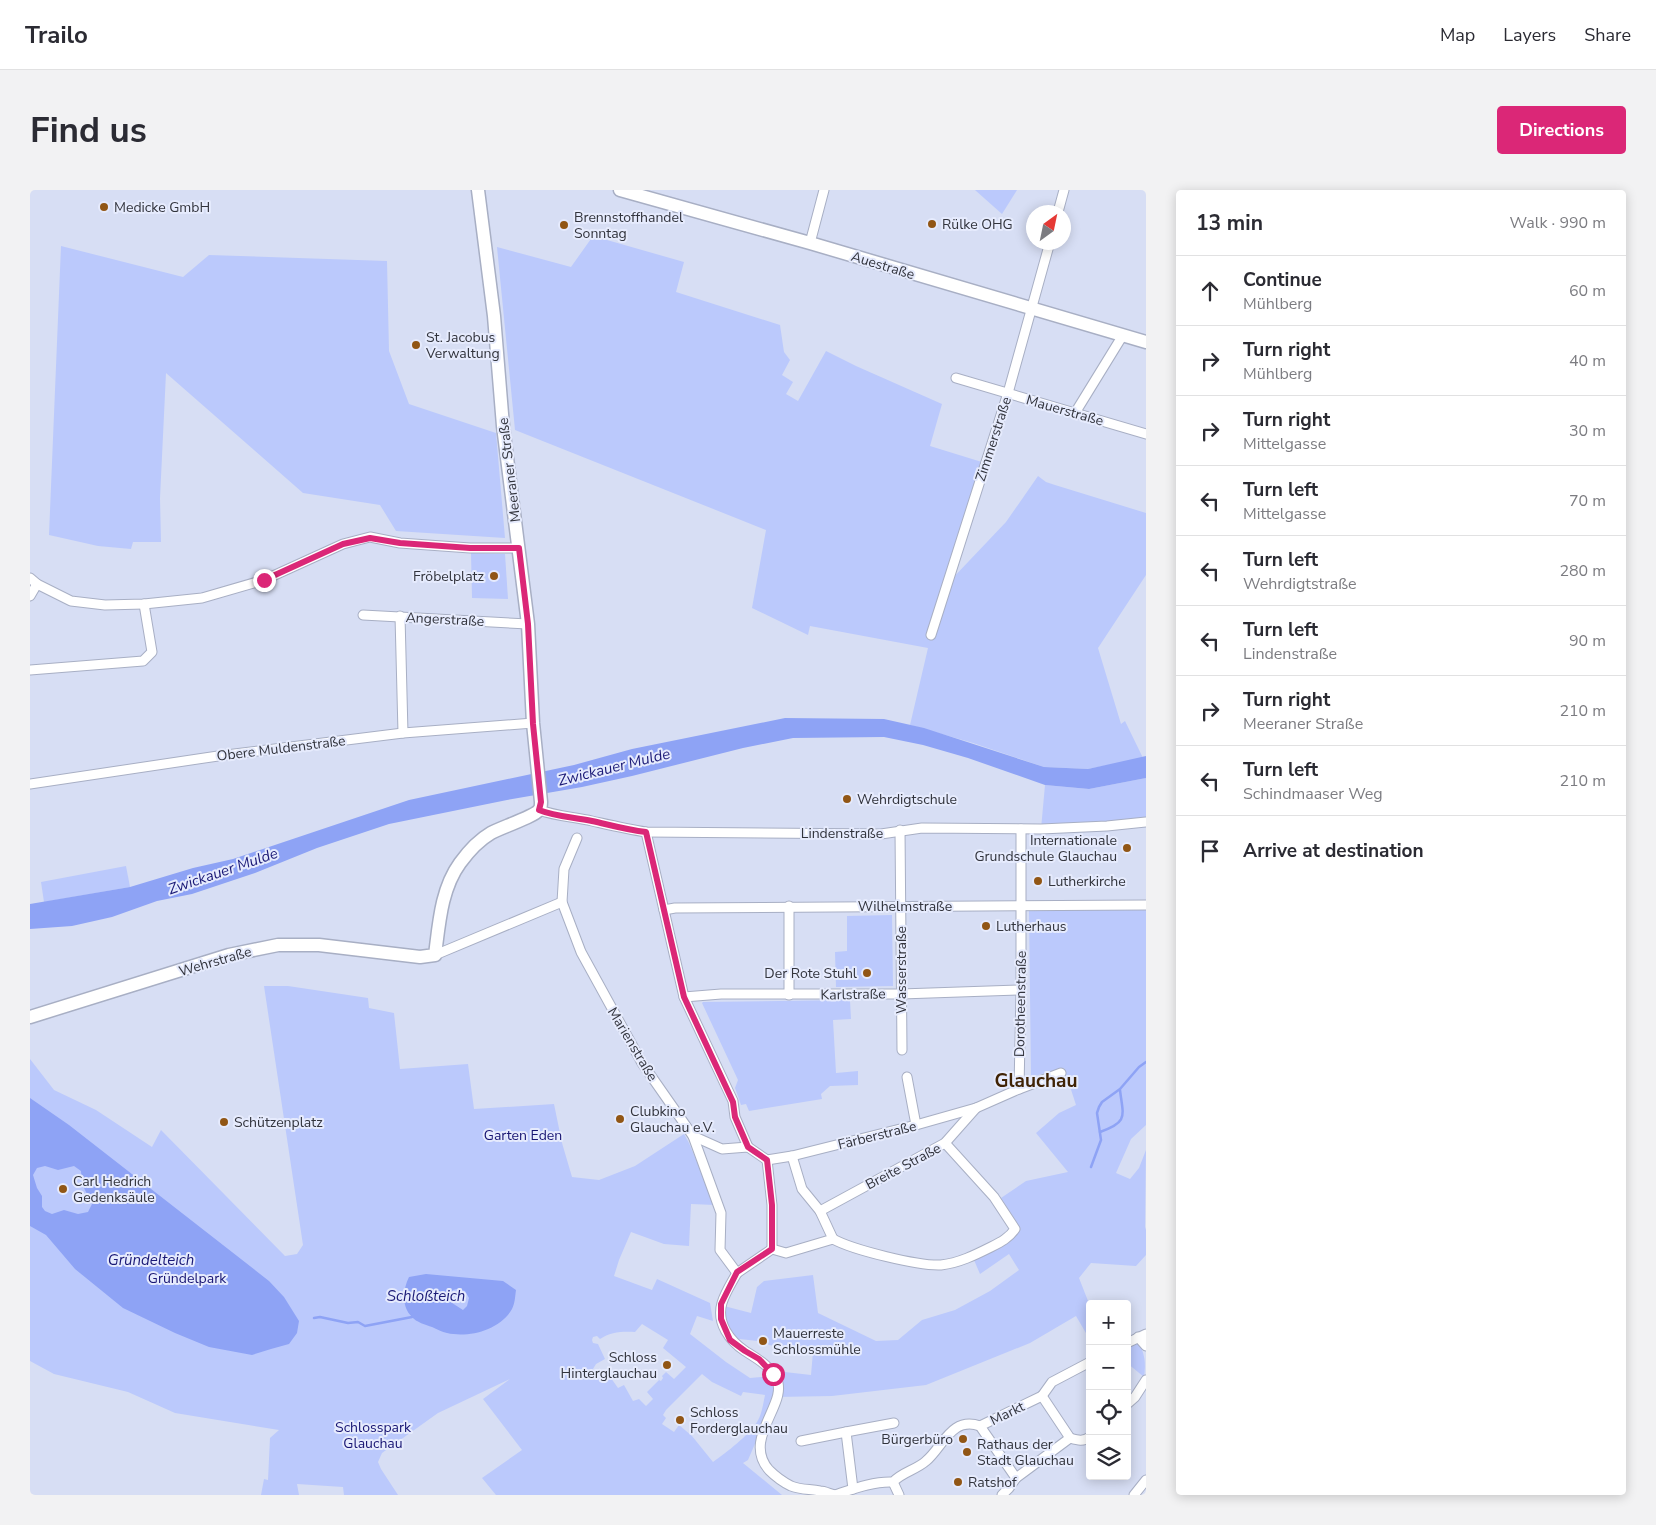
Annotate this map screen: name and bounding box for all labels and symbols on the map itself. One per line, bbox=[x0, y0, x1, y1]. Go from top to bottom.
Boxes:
place label: Medicke GmbH bbox=[114, 198, 210, 217]
marker: Medicke GmbH bbox=[98, 201, 110, 213]
north arrow bbox=[1026, 205, 1071, 250]
place label: Brennstoffhandel Sonntag bbox=[574, 208, 684, 243]
place label: Rülke OHG bbox=[942, 215, 1013, 234]
marker: Rülke OHG bbox=[926, 218, 938, 230]
marker: Brennstoffhandel Sonntag bbox=[558, 219, 570, 231]
street label: Auestraße bbox=[849, 247, 917, 284]
place label: St. Jacobus Verwaltung bbox=[425, 328, 500, 363]
marker: St. Jacobus Verwaltung bbox=[410, 339, 422, 351]
street label: Mauerstraße bbox=[1024, 390, 1106, 431]
street label: Zimmerstraße bbox=[971, 394, 1016, 484]
street label: Meeraner Straße bbox=[494, 417, 525, 523]
place label: Fröbelplatz bbox=[413, 567, 485, 586]
route end bbox=[253, 569, 276, 592]
marker: Fröbelplatz bbox=[488, 570, 500, 582]
street label: Angerstraße bbox=[405, 608, 485, 631]
street label: Obere Muldenstraße bbox=[216, 731, 347, 766]
water label: Zwickauer Mulde bbox=[556, 743, 672, 791]
place label: Wehrdigtschule bbox=[857, 790, 957, 809]
marker: Wehrdigtschule bbox=[841, 793, 853, 805]
street label: Lindenstraße bbox=[801, 824, 883, 843]
place label: Internationale Grundschule Glauchau bbox=[974, 831, 1117, 866]
marker: Internationale Grundschule Glauchau bbox=[1121, 842, 1133, 854]
water label: Zwickauer Mulde bbox=[165, 843, 281, 899]
place label: Lutherkirche bbox=[1048, 872, 1126, 891]
marker: Lutherkirche bbox=[1032, 875, 1044, 887]
street label: Wilhelmstraße bbox=[858, 897, 952, 916]
place label: Lutherhaus bbox=[996, 917, 1067, 936]
marker: Lutherhaus bbox=[980, 920, 992, 932]
street label: Wasserstraße bbox=[892, 926, 911, 1014]
street label: Wehrstraße bbox=[177, 942, 254, 981]
street label: Dorotheenstraße bbox=[1010, 951, 1031, 1057]
place label: Der Rote Stuhl bbox=[764, 964, 858, 983]
marker: Der Rote Stuhl bbox=[861, 967, 873, 979]
street label: Karlstraße bbox=[820, 984, 886, 1005]
street label: Marienstraße bbox=[603, 1004, 662, 1085]
district label: Glauchau bbox=[995, 1068, 1077, 1094]
place label: Clubkino Glauchau e.V. bbox=[630, 1102, 715, 1137]
place label: Schützenplatz bbox=[234, 1113, 323, 1132]
marker: Clubkino Glauchau e.V. bbox=[614, 1113, 626, 1125]
marker: Schützenplatz bbox=[218, 1116, 230, 1128]
street label: Färberstraße bbox=[836, 1117, 918, 1154]
park label: Garten Eden bbox=[484, 1126, 562, 1145]
street label: Breite Straße bbox=[862, 1139, 944, 1194]
place label: Carl Hedrich Gedenksäule bbox=[73, 1172, 155, 1207]
marker: Carl Hedrich Gedenksäule bbox=[57, 1183, 69, 1195]
water label: Gründelteich bbox=[108, 1250, 194, 1270]
park label: Gründelpark bbox=[148, 1269, 227, 1288]
water label: Schloßteich bbox=[387, 1286, 465, 1306]
place label: Mauerreste Schlossmühle bbox=[773, 1324, 861, 1359]
marker: Mauerreste Schlossmühle bbox=[757, 1335, 769, 1347]
place label: Schloss Hinterglauchau bbox=[561, 1348, 657, 1383]
marker: Schloss Hinterglauchau bbox=[661, 1359, 673, 1371]
route start bbox=[762, 1363, 785, 1386]
street label: Markt bbox=[987, 1397, 1028, 1430]
place label: Schloss Forderglauchau bbox=[690, 1403, 788, 1438]
marker: Schloss Forderglauchau bbox=[674, 1414, 686, 1426]
park label: Schlosspark Glauchau bbox=[335, 1418, 412, 1453]
place label: Bürgerbüro bbox=[881, 1430, 953, 1449]
marker: Bürgerbüro bbox=[957, 1433, 969, 1445]
place label: Rathaus der Stadt Glauchau bbox=[977, 1435, 1074, 1470]
marker: Rathaus der Stadt Glauchau bbox=[961, 1446, 973, 1458]
place label: Ratshof bbox=[968, 1473, 1017, 1492]
marker: Ratshof bbox=[952, 1476, 964, 1488]

